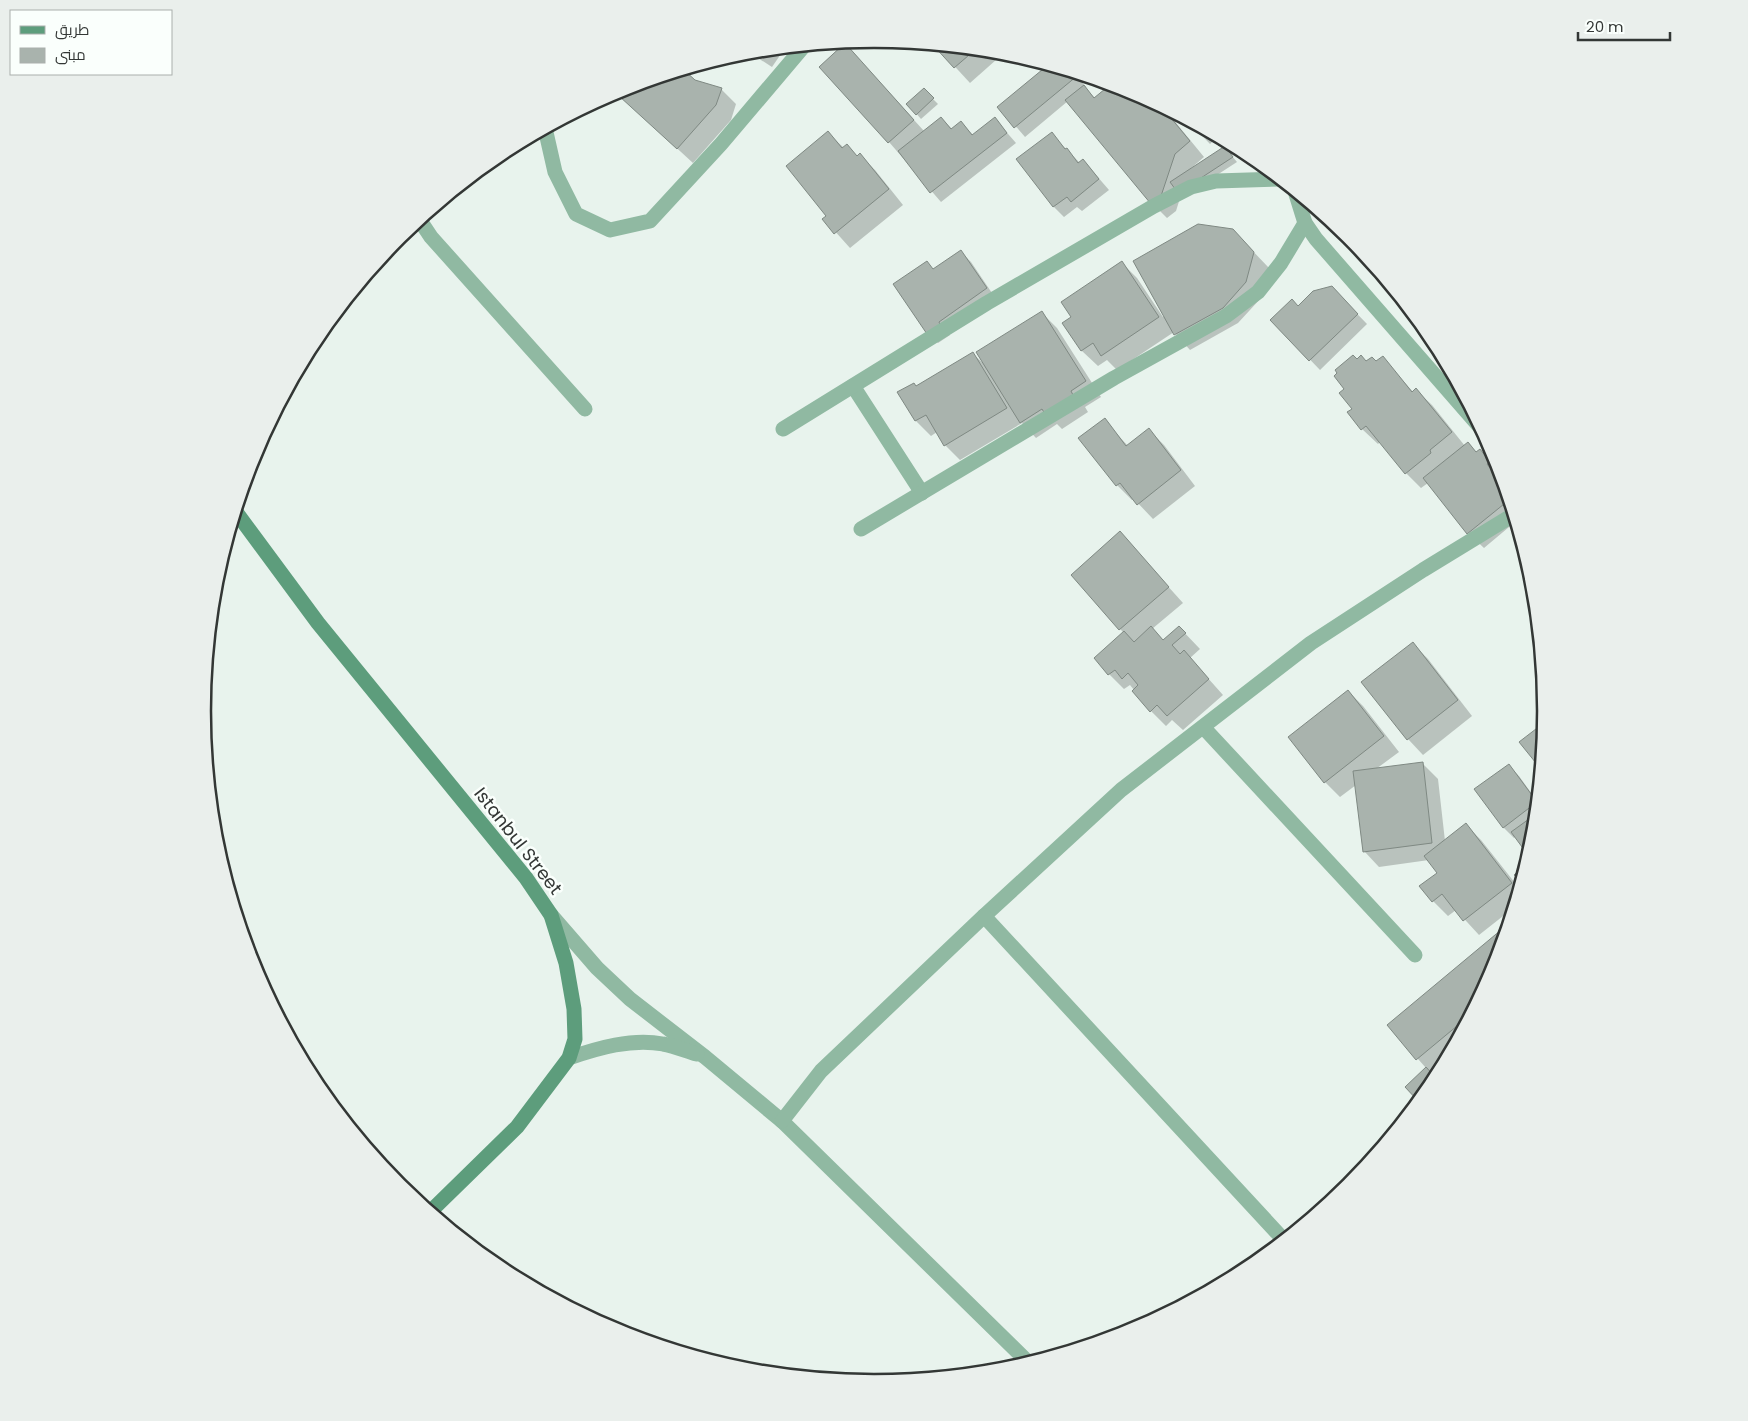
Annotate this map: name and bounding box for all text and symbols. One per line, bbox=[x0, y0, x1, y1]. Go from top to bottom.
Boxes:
legend bbox=[10, 10, 172, 75]
scale bar bbox=[1578, 10, 1670, 42]
text: 20 m bbox=[1586, 16, 1624, 37]
text: طريق bbox=[55, 19, 89, 40]
text: مبنى bbox=[55, 44, 86, 65]
street label: Istanbul Street bbox=[469, 782, 568, 899]

